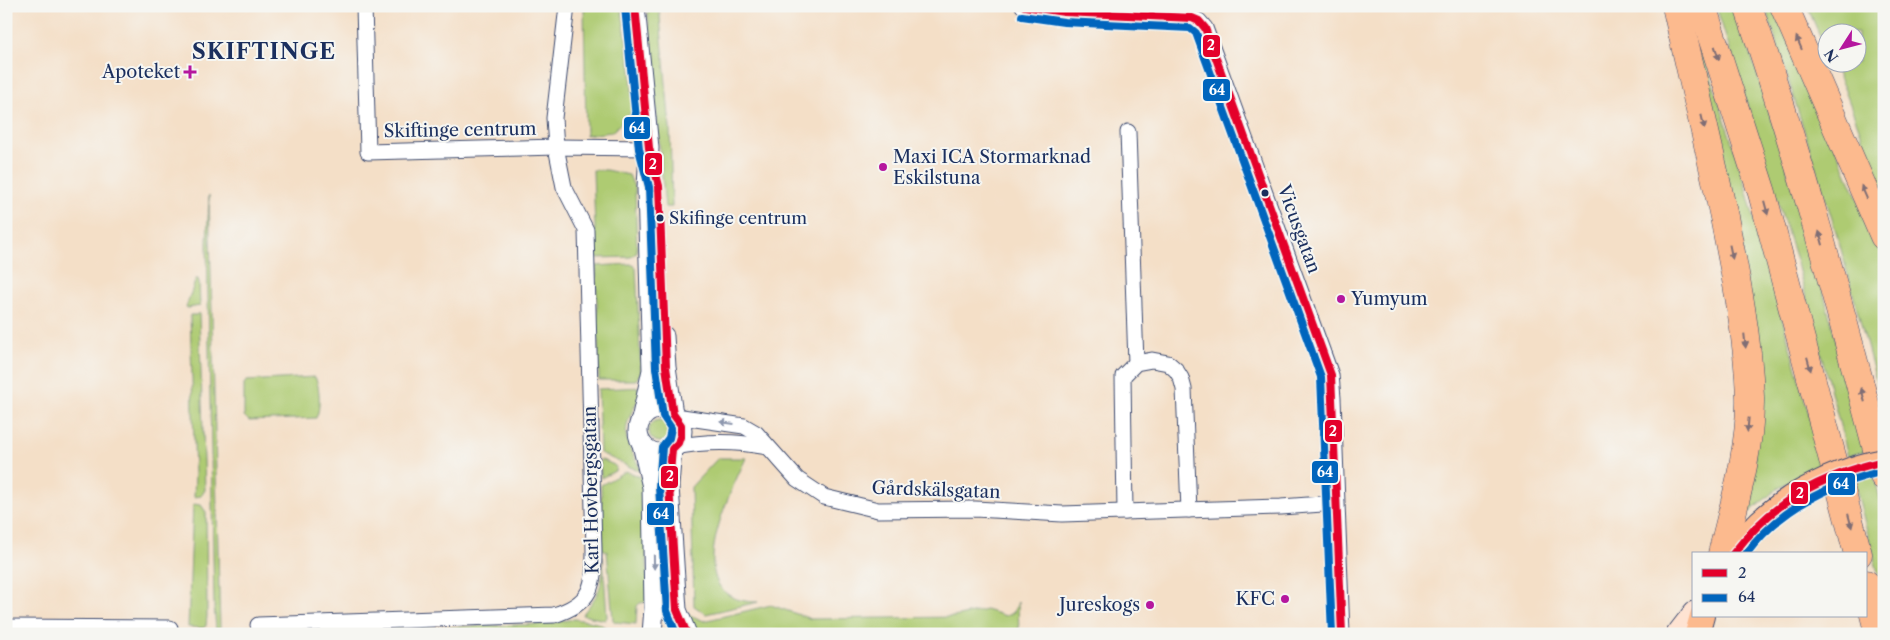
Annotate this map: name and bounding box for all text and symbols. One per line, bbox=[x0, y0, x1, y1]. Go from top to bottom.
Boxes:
north arrow bbox=[1818, 22, 1868, 72]
line badge: 2 bbox=[1202, 34, 1221, 58]
text: 2 bbox=[1207, 36, 1215, 54]
one-way arrow bbox=[1795, 36, 1803, 50]
district label: SKIFTINGE bbox=[192, 38, 336, 65]
one-way arrow bbox=[1713, 45, 1721, 60]
text: N bbox=[1821, 45, 1842, 66]
place label: Apoteket bbox=[101, 61, 181, 83]
marker: Apoteket bbox=[184, 66, 196, 78]
line badge: 64 bbox=[1202, 78, 1231, 102]
text: 64 bbox=[1209, 81, 1225, 99]
one-way arrow bbox=[1699, 114, 1707, 129]
line badge: 64 bbox=[623, 116, 651, 140]
street label: Skiftinge centrum bbox=[383, 118, 537, 142]
text: 64 bbox=[629, 119, 645, 137]
place label: Maxi ICA Stormarknad Eskilstuna bbox=[893, 146, 1091, 189]
line badge: 2 bbox=[644, 152, 663, 176]
text: 2 bbox=[649, 155, 657, 173]
marker: Maxi ICA Stormarknad Eskilstuna bbox=[877, 161, 889, 173]
street label: Vicusgatan bbox=[1272, 181, 1325, 276]
one-way arrow bbox=[1860, 185, 1868, 199]
unlabelled marker bbox=[1260, 188, 1270, 198]
one-way arrow bbox=[1762, 200, 1770, 215]
place label: Skifinge centrum bbox=[669, 208, 807, 228]
marker: Skifinge centrum bbox=[655, 213, 665, 223]
one-way arrow bbox=[1816, 230, 1824, 245]
one-way arrow bbox=[1727, 245, 1735, 260]
place label: Yumyum bbox=[1350, 288, 1428, 310]
marker: Yumyum bbox=[1335, 293, 1347, 305]
one-way arrow bbox=[1741, 334, 1749, 350]
one-way arrow bbox=[1805, 357, 1813, 372]
one-way arrow bbox=[1859, 387, 1867, 402]
street label: Karl Hovbergsgatan bbox=[579, 406, 603, 574]
one-way arrow bbox=[1743, 417, 1751, 433]
one-way arrow bbox=[719, 419, 735, 427]
line badge: 2 bbox=[1324, 419, 1343, 443]
text: 2 bbox=[1329, 422, 1337, 440]
line badge: 64 bbox=[1311, 460, 1339, 484]
text: 64 bbox=[1317, 463, 1333, 481]
line badge: 2 bbox=[660, 465, 679, 489]
text: 2 bbox=[666, 467, 674, 485]
line badge: 64 bbox=[1827, 472, 1856, 496]
text: 64 bbox=[1833, 475, 1849, 493]
street label: Gårdskälsgatan bbox=[871, 477, 1001, 503]
line badge: 2 bbox=[1790, 481, 1809, 505]
text: 2 bbox=[1796, 484, 1804, 502]
line badge: 64 bbox=[646, 502, 675, 526]
text: 64 bbox=[653, 505, 669, 523]
one-way arrow bbox=[1846, 514, 1854, 529]
legend bbox=[1692, 552, 1868, 618]
one-way arrow bbox=[650, 554, 658, 570]
text: 2 bbox=[1738, 563, 1747, 582]
text: 64 bbox=[1738, 587, 1755, 606]
place label: KFC bbox=[1235, 588, 1275, 610]
marker: KFC bbox=[1279, 593, 1291, 605]
place label: Jureskogs bbox=[1056, 594, 1140, 616]
marker: Jureskogs bbox=[1144, 599, 1156, 611]

